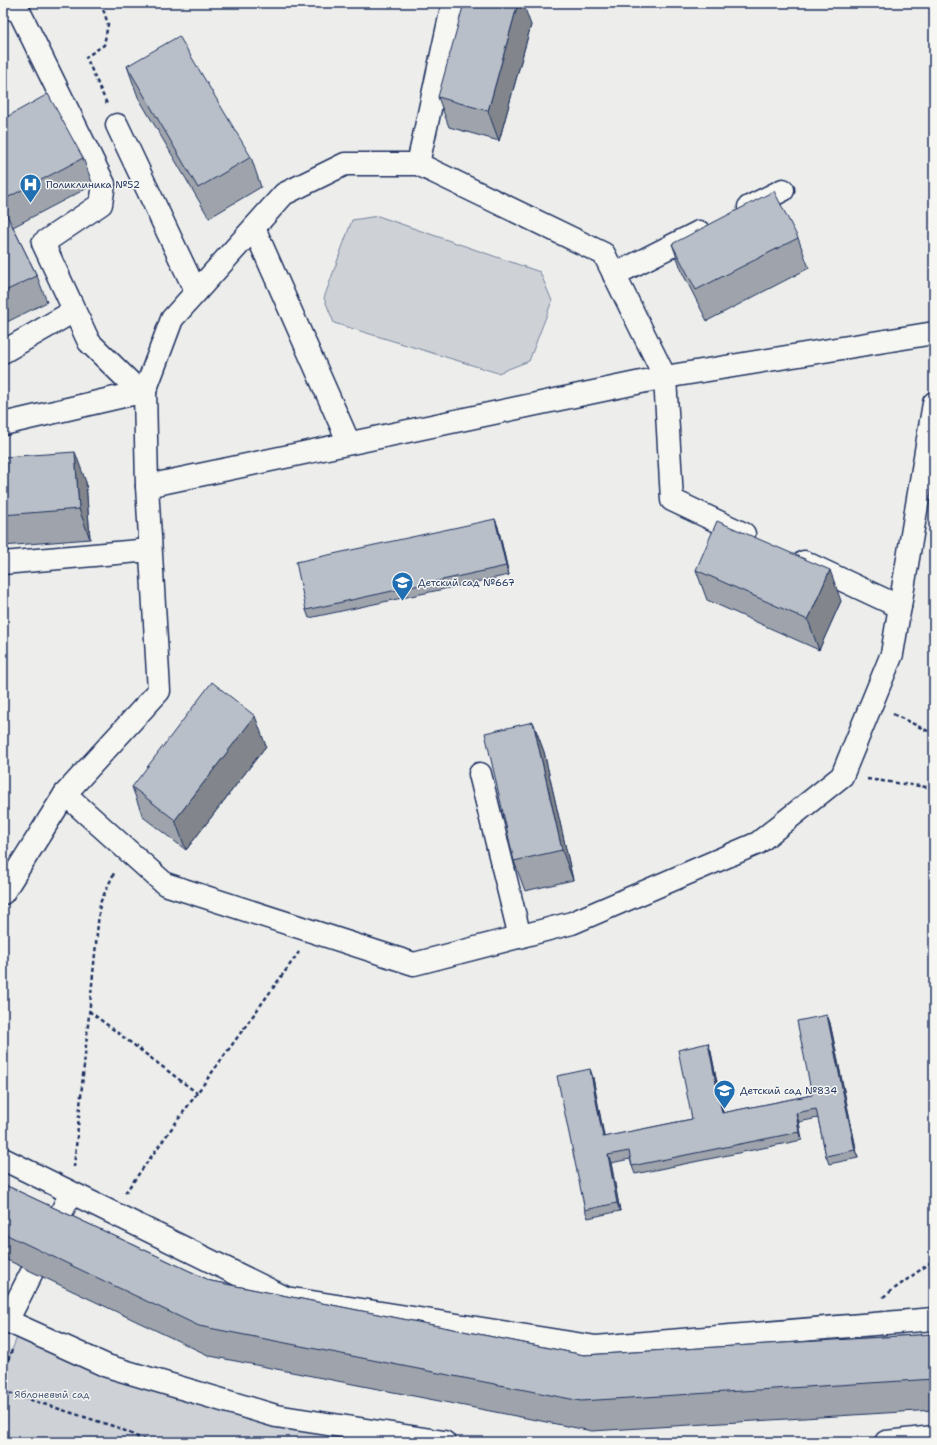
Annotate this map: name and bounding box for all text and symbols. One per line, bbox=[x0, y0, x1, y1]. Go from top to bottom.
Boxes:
hospital icon: Поликлиника №52 bbox=[17, 171, 43, 204]
place label: Поликлиника №52 bbox=[46, 178, 140, 191]
school or university icon: Детский сад №667 bbox=[389, 569, 415, 602]
place label: Детский сад №667 bbox=[418, 576, 515, 589]
school or university icon: Детский сад №834 bbox=[711, 1077, 737, 1110]
place label: Детский сад №834 bbox=[740, 1084, 837, 1097]
park label: Яблоневый сад bbox=[14, 1388, 90, 1401]

